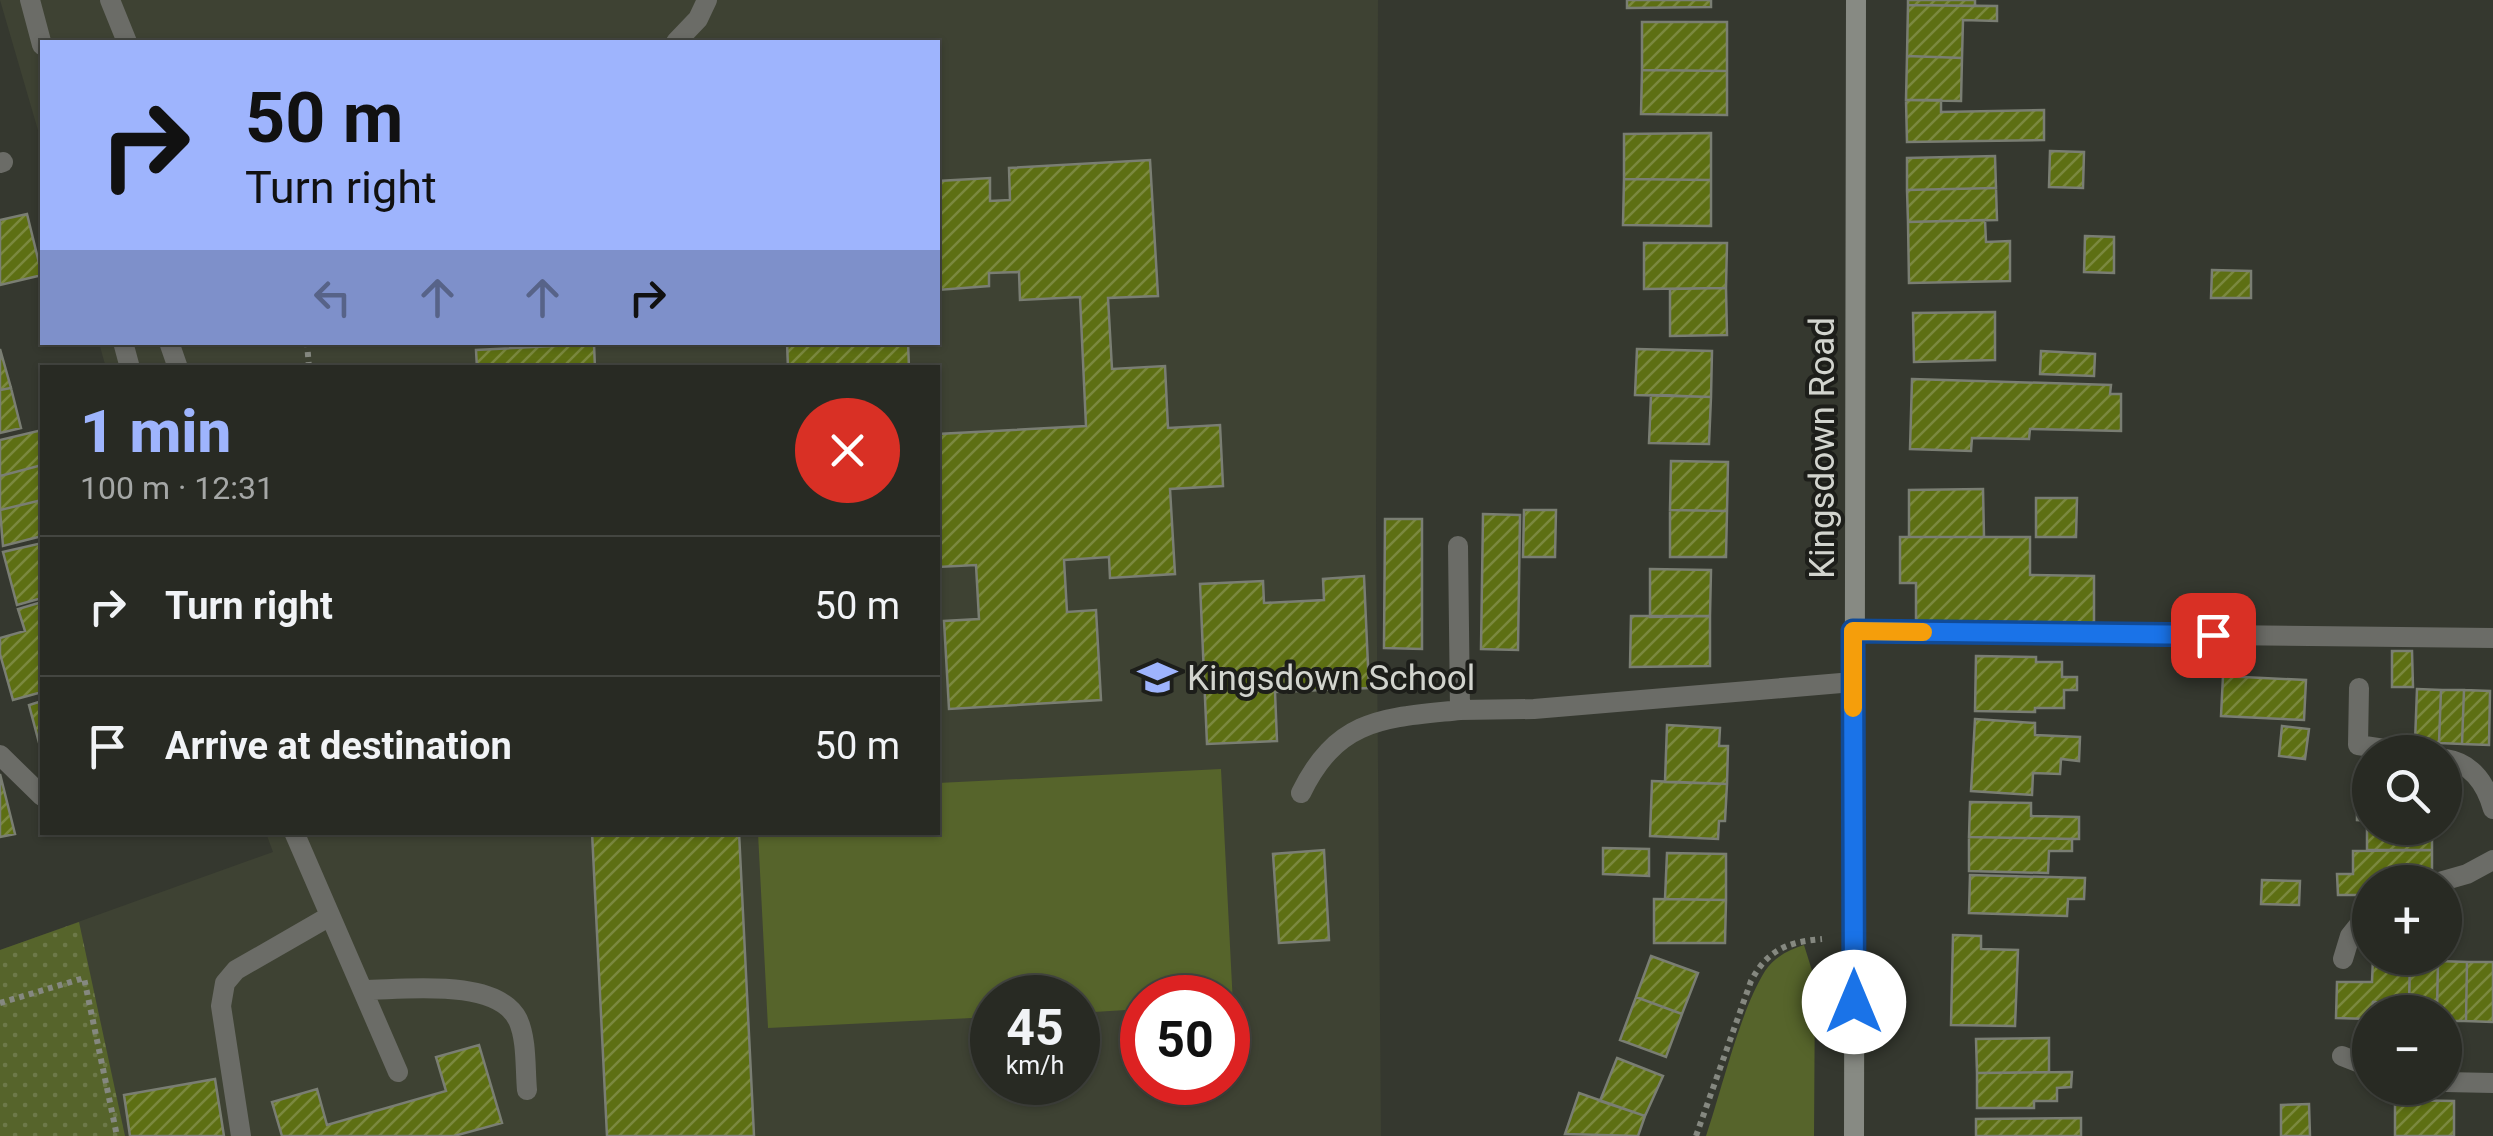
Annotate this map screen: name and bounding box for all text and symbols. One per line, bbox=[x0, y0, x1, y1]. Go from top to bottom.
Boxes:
text: 50 m bbox=[245, 77, 403, 159]
icon: right bbox=[80, 80, 210, 210]
text: Turn right bbox=[245, 161, 437, 214]
icon: left bbox=[305, 270, 360, 325]
icon: ahead bbox=[410, 270, 465, 325]
icon: ahead bbox=[515, 270, 570, 325]
icon: right bbox=[620, 270, 675, 325]
street label: Kingsdown Road bbox=[1802, 317, 1843, 579]
text: 1 min bbox=[80, 396, 231, 467]
button: close bbox=[795, 398, 900, 503]
text: 100 m · 12:31 bbox=[80, 469, 274, 507]
icon: right bbox=[80, 579, 135, 634]
text: Turn right bbox=[165, 584, 333, 628]
text: 50 m bbox=[815, 584, 900, 628]
pin bbox=[2171, 593, 2256, 678]
icon: arrive bbox=[2186, 608, 2241, 663]
school or university icon: Kingsdown School bbox=[1136, 657, 1178, 699]
place label: Kingsdown School bbox=[1187, 658, 1475, 699]
icon: arrive bbox=[80, 719, 135, 774]
text: Arrive at destination bbox=[165, 724, 512, 768]
text: 50 m bbox=[815, 724, 900, 768]
map controls bbox=[2352, 735, 2462, 1105]
button: search bbox=[2352, 735, 2462, 845]
button: + bbox=[2352, 865, 2462, 975]
position arrow bbox=[1802, 950, 1906, 1054]
speed limit sign: 50 bbox=[1120, 975, 1250, 1105]
button: − bbox=[2352, 995, 2462, 1105]
text: 45 bbox=[1006, 999, 1064, 1057]
text: km/h bbox=[1006, 1051, 1064, 1080]

